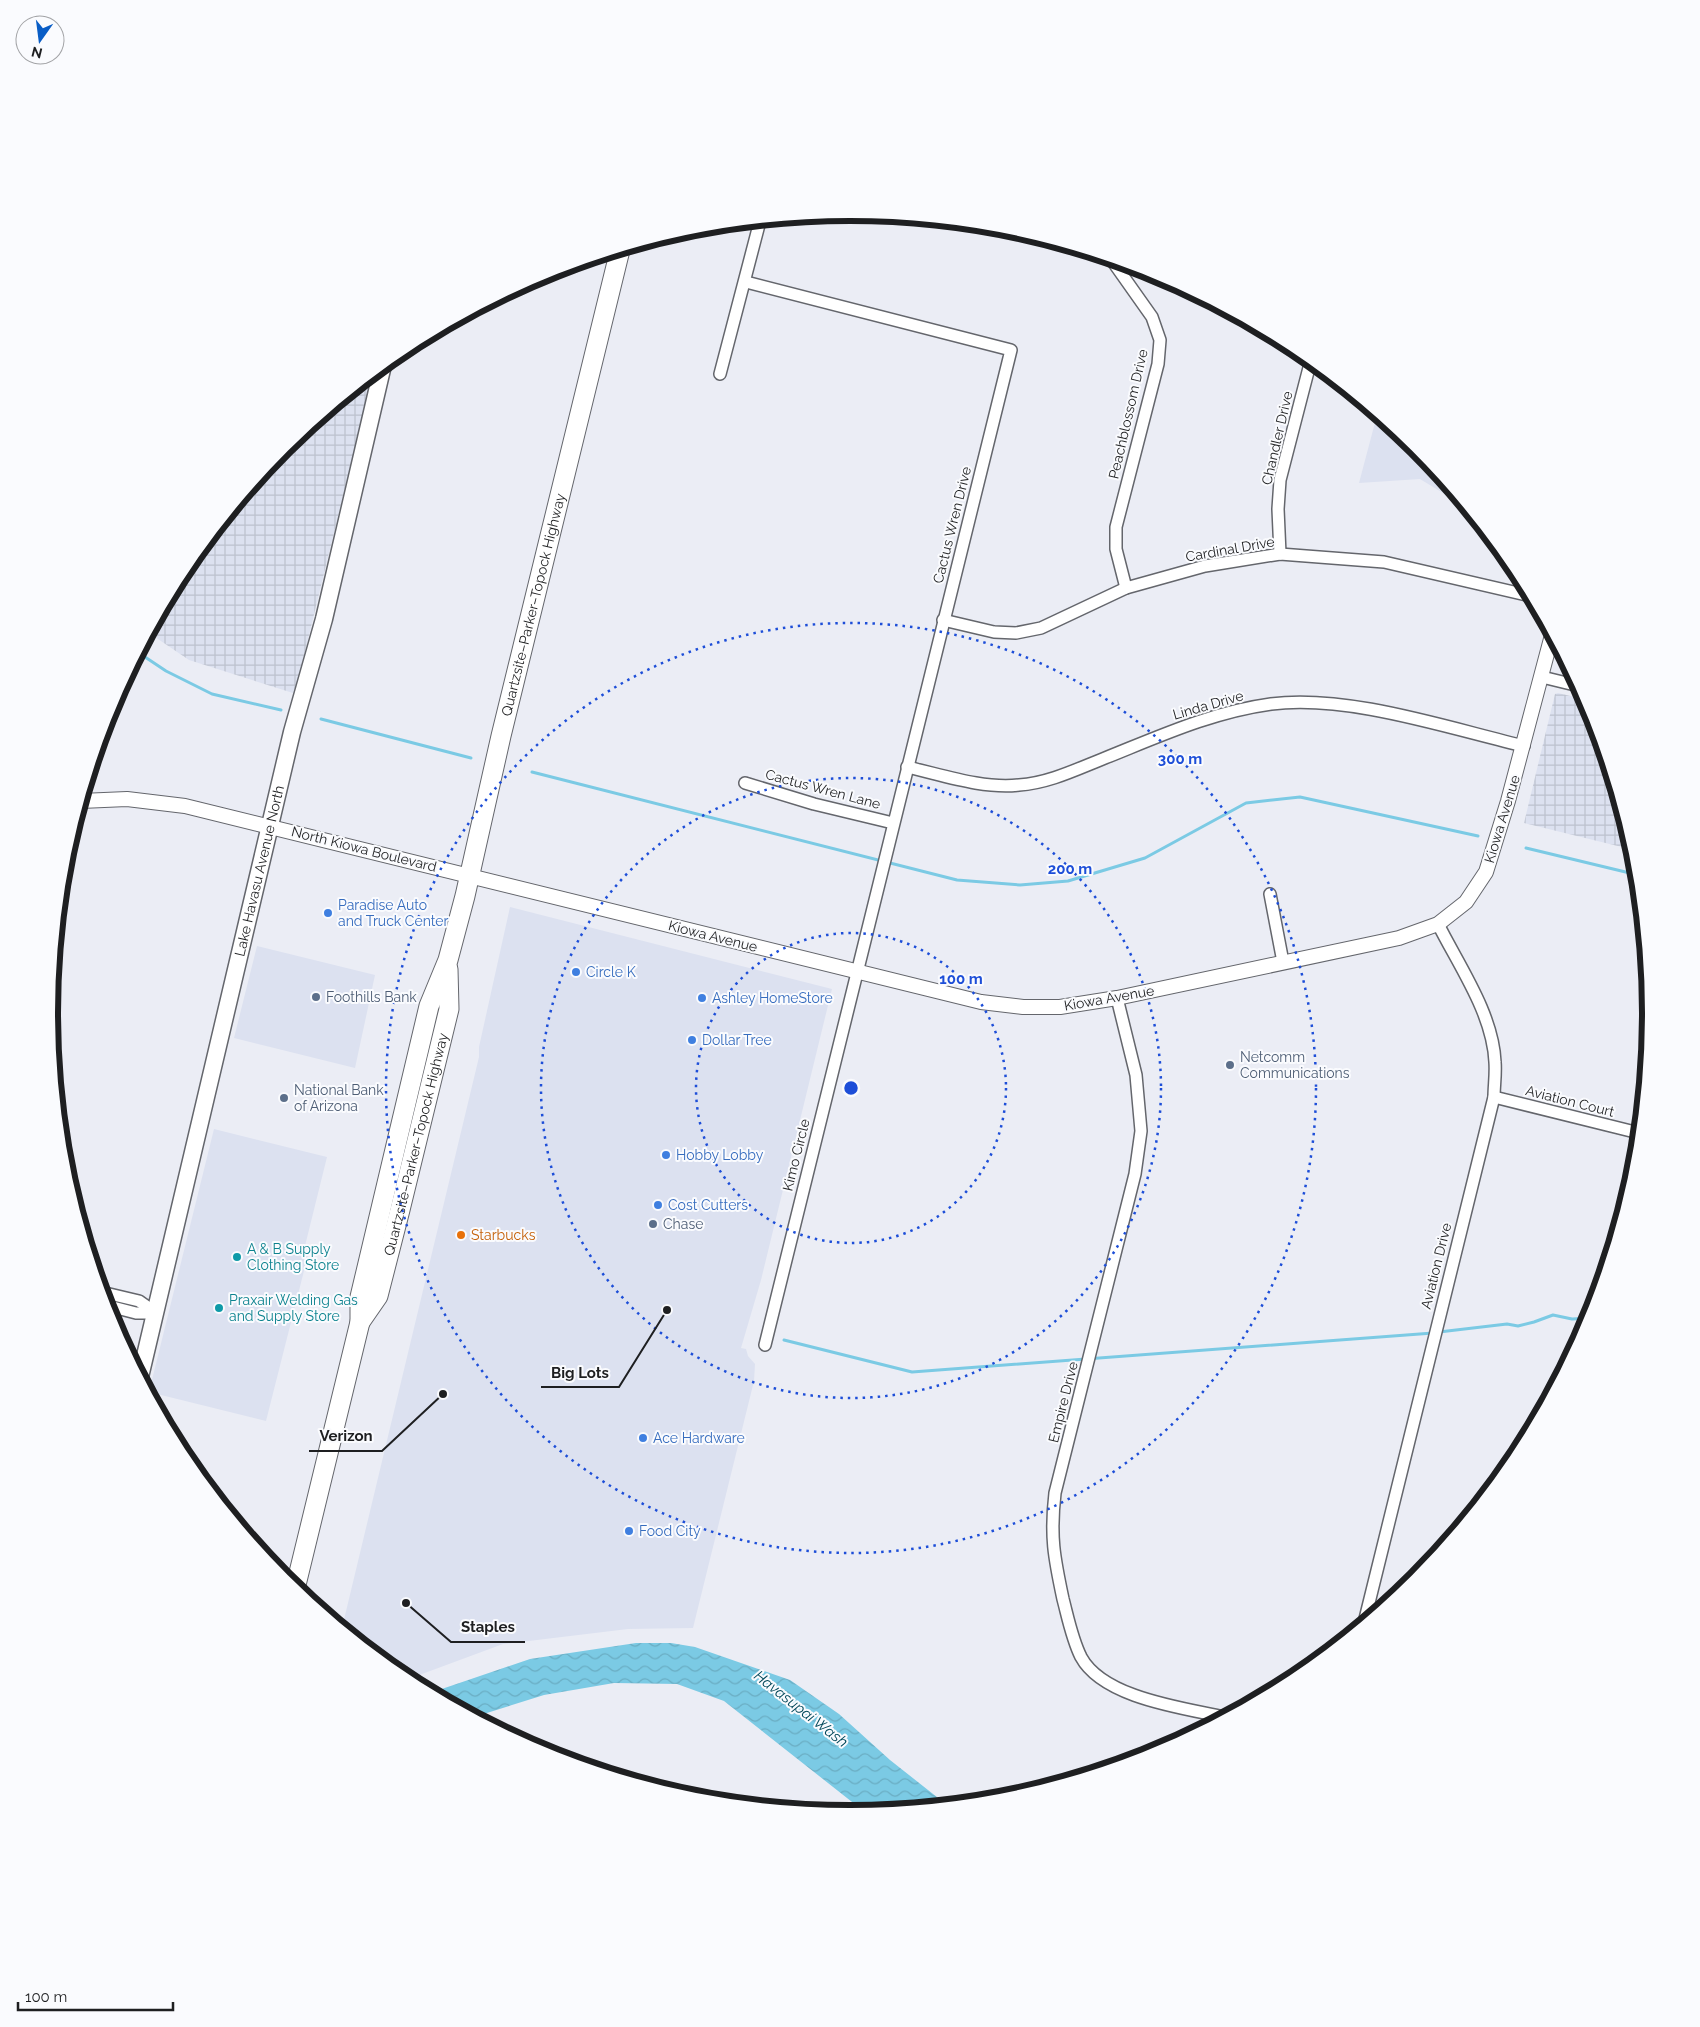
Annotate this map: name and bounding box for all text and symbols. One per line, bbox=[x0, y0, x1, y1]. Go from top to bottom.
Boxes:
north arrow bbox=[15, 15, 65, 65]
text: N bbox=[30, 44, 44, 62]
street label: Peachblossom Drive bbox=[1105, 348, 1151, 480]
street label: Chandler Drive bbox=[1258, 389, 1296, 487]
street label: Cactus Wren Drive bbox=[930, 465, 974, 585]
street label: Quartzsite–Parker–Topock Highway bbox=[498, 491, 568, 718]
street label: Cardinal Drive bbox=[1184, 533, 1276, 565]
street label: Linda Drive bbox=[1171, 687, 1245, 723]
text: 300 m bbox=[1158, 750, 1202, 768]
street label: Cactus Wren Lane bbox=[764, 766, 882, 812]
street label: Kiowa Avenue bbox=[1481, 773, 1523, 865]
street label: Lake Havasu Avenue North bbox=[231, 784, 287, 958]
street label: North Kiowa Boulevard bbox=[290, 823, 438, 875]
text: 200 m bbox=[1048, 860, 1092, 878]
place label: Paradise Auto and Truck Center bbox=[338, 897, 449, 929]
marker: Paradise Auto and Truck Center bbox=[322, 907, 334, 919]
street label: Kiowa Avenue bbox=[667, 917, 759, 955]
place label: Circle K bbox=[586, 964, 636, 980]
marker: Circle K bbox=[570, 966, 582, 978]
text: 100 m bbox=[939, 970, 983, 988]
street label: Kiowa Avenue bbox=[1063, 982, 1155, 1014]
place label: Foothills Bank bbox=[326, 989, 417, 1005]
place label: Ashley HomeStore bbox=[712, 990, 833, 1006]
marker: Foothills Bank bbox=[310, 991, 322, 1003]
marker: Ashley HomeStore bbox=[696, 992, 708, 1004]
street label: Quartzsite–Parker–Topock Highway bbox=[381, 1031, 451, 1257]
place label: Dollar Tree bbox=[702, 1032, 772, 1048]
marker: Dollar Tree bbox=[686, 1034, 698, 1046]
place label: Netcomm Communications bbox=[1240, 1049, 1350, 1081]
marker: Netcomm Communications bbox=[1224, 1059, 1236, 1071]
centre of rings bbox=[842, 1079, 860, 1097]
place label: National Bank of Arizona bbox=[294, 1082, 384, 1114]
street label: Aviation Court bbox=[1524, 1082, 1616, 1120]
marker: National Bank of Arizona bbox=[278, 1092, 290, 1104]
street label: Kimo Circle bbox=[779, 1117, 813, 1193]
place label: Hobby Lobby bbox=[676, 1147, 764, 1163]
marker: Hobby Lobby bbox=[660, 1149, 672, 1161]
place label: Cost Cutters bbox=[668, 1197, 748, 1213]
marker: Cost Cutters bbox=[652, 1199, 664, 1211]
place label: Chase bbox=[663, 1216, 703, 1232]
marker: Chase bbox=[647, 1218, 659, 1230]
street label: Aviation Drive bbox=[1418, 1221, 1454, 1311]
place label: Starbucks bbox=[471, 1227, 536, 1243]
marker: Starbucks bbox=[455, 1229, 467, 1241]
place label: A & B Supply Clothing Store bbox=[247, 1241, 339, 1273]
marker: A & B Supply Clothing Store bbox=[231, 1251, 243, 1263]
place label: Praxair Welding Gas and Supply Store bbox=[229, 1292, 358, 1324]
marker: Praxair Welding Gas and Supply Store bbox=[213, 1302, 225, 1314]
callout: Big Lots bbox=[541, 1357, 619, 1387]
street label: Empire Drive bbox=[1045, 1360, 1081, 1444]
text: Big Lots bbox=[551, 1364, 609, 1382]
callout: Verizon bbox=[309, 1421, 382, 1451]
text: Verizon bbox=[319, 1427, 373, 1445]
place label: Ace Hardware bbox=[653, 1430, 745, 1446]
marker: Ace Hardware bbox=[637, 1432, 649, 1444]
place label: Food City bbox=[639, 1523, 701, 1539]
marker: Food City bbox=[623, 1525, 635, 1537]
callout: Staples bbox=[451, 1612, 525, 1642]
text: Staples bbox=[461, 1618, 515, 1636]
water label: Havasupai Wash bbox=[751, 1667, 851, 1751]
scale bar bbox=[18, 1980, 172, 2012]
text: 100 m bbox=[25, 1988, 67, 2006]

